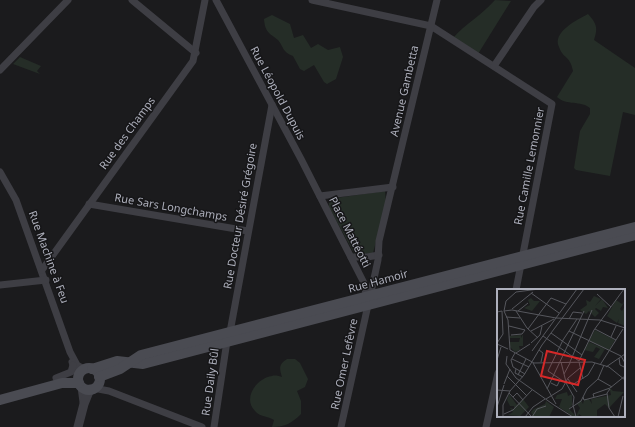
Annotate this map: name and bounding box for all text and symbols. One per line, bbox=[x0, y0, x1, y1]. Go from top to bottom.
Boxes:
street label: Rue Léopold Dupuis bbox=[247, 43, 309, 142]
street label: Avenue Gambetta bbox=[386, 44, 421, 138]
street label: Rue des Champs bbox=[95, 93, 158, 172]
street label: Rue Camille Lemonnier bbox=[510, 105, 547, 226]
street label: Rue Docteur Désiré Grégoire bbox=[219, 142, 260, 290]
street label: Rue Sars Longchamps bbox=[114, 189, 229, 224]
street label: Place Mattéotti bbox=[326, 194, 375, 270]
street label: Rue Machine à Feu bbox=[26, 209, 73, 305]
street label: Rue Hamoir bbox=[346, 265, 410, 296]
inset map bbox=[497, 289, 625, 417]
street label: Rue Omer Lefèvre bbox=[327, 317, 361, 411]
street label: Rue Daily Bûl bbox=[197, 347, 222, 417]

